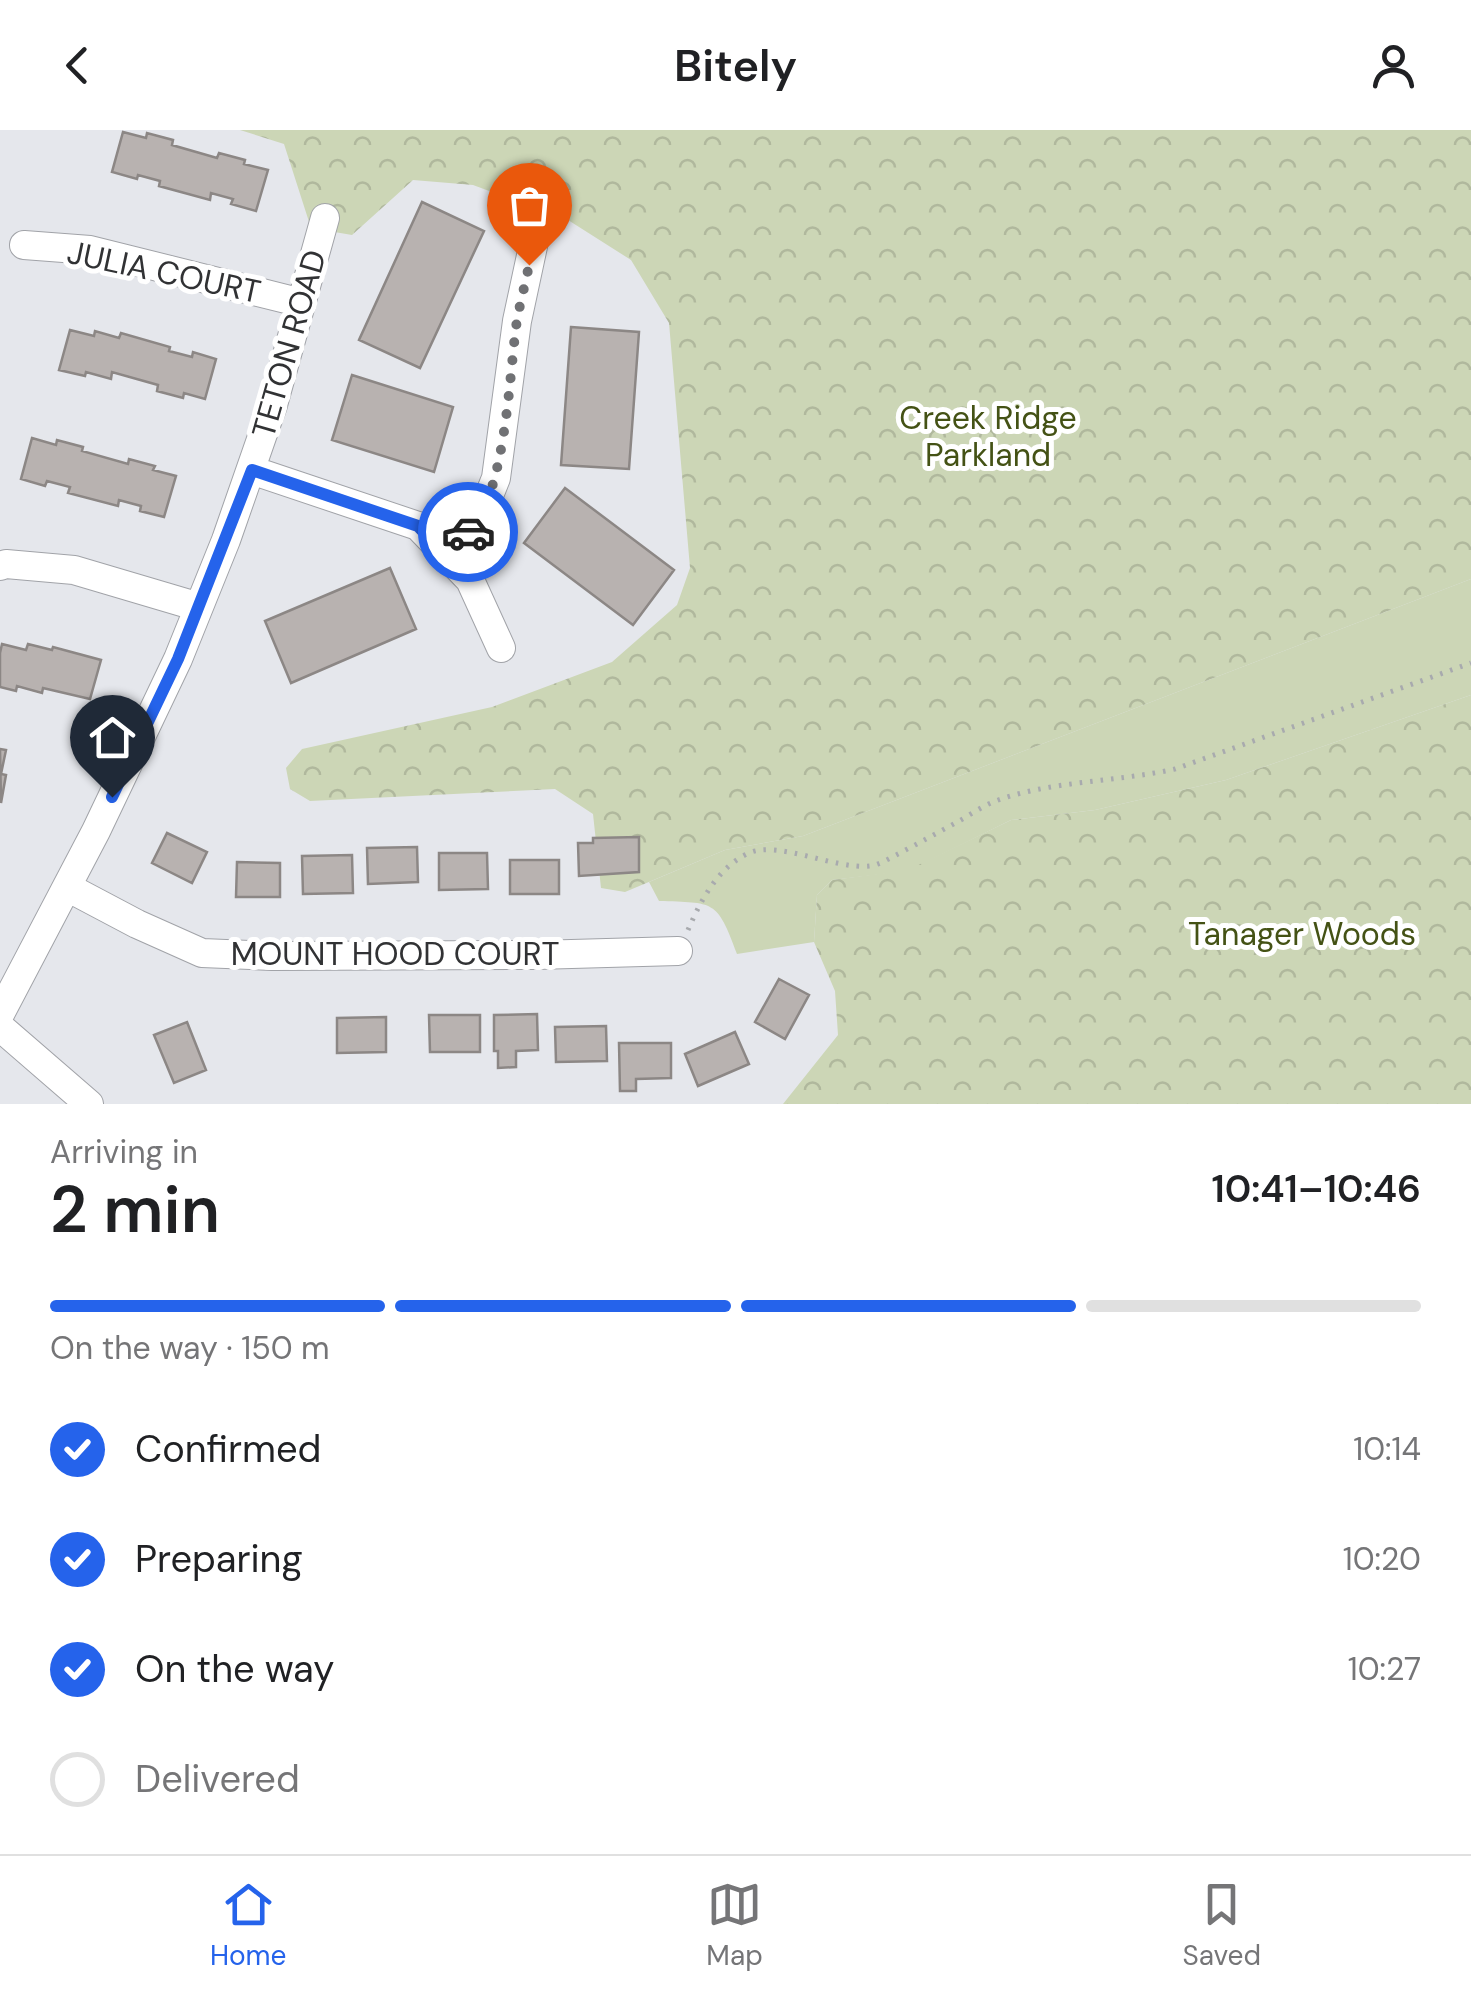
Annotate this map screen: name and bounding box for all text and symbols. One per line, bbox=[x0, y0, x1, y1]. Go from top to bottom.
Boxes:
text: Bitely bbox=[674, 36, 797, 95]
icon: back bbox=[50, 38, 105, 93]
icon: person bbox=[1366, 38, 1421, 93]
pin bbox=[487, 163, 572, 266]
icon: bag bbox=[502, 178, 557, 233]
street label: JULIA COURT bbox=[63, 231, 265, 313]
street label: TETON ROAD bbox=[242, 245, 336, 443]
park label: Creek Ridge Parkland bbox=[899, 397, 1077, 476]
courier bbox=[418, 482, 518, 582]
icon: car bbox=[441, 505, 496, 560]
pin bbox=[70, 695, 155, 798]
icon: home bbox=[85, 710, 140, 765]
park label: Tanager Woods bbox=[1188, 913, 1416, 955]
street label: MOUNT HOOD COURT bbox=[231, 933, 559, 975]
text: Arriving in bbox=[50, 1131, 198, 1173]
text: 10:41–10:46 bbox=[1211, 1164, 1421, 1214]
text: 2 min bbox=[50, 1168, 220, 1252]
text: On the way · 150 m bbox=[50, 1327, 330, 1369]
icon: check bbox=[50, 1422, 105, 1477]
text: Confirmed bbox=[135, 1424, 321, 1474]
text: 10:14 bbox=[1353, 1428, 1421, 1470]
icon: check bbox=[50, 1532, 105, 1587]
text: Preparing bbox=[135, 1534, 303, 1584]
text: 10:20 bbox=[1343, 1538, 1421, 1580]
icon: check bbox=[50, 1642, 105, 1697]
text: On the way bbox=[135, 1644, 334, 1694]
text: 10:27 bbox=[1348, 1648, 1421, 1690]
text: Delivered bbox=[135, 1754, 300, 1804]
tab: Home bbox=[210, 1877, 286, 1974]
tab: Map bbox=[706, 1877, 763, 1974]
tab: Saved bbox=[1183, 1877, 1261, 1974]

